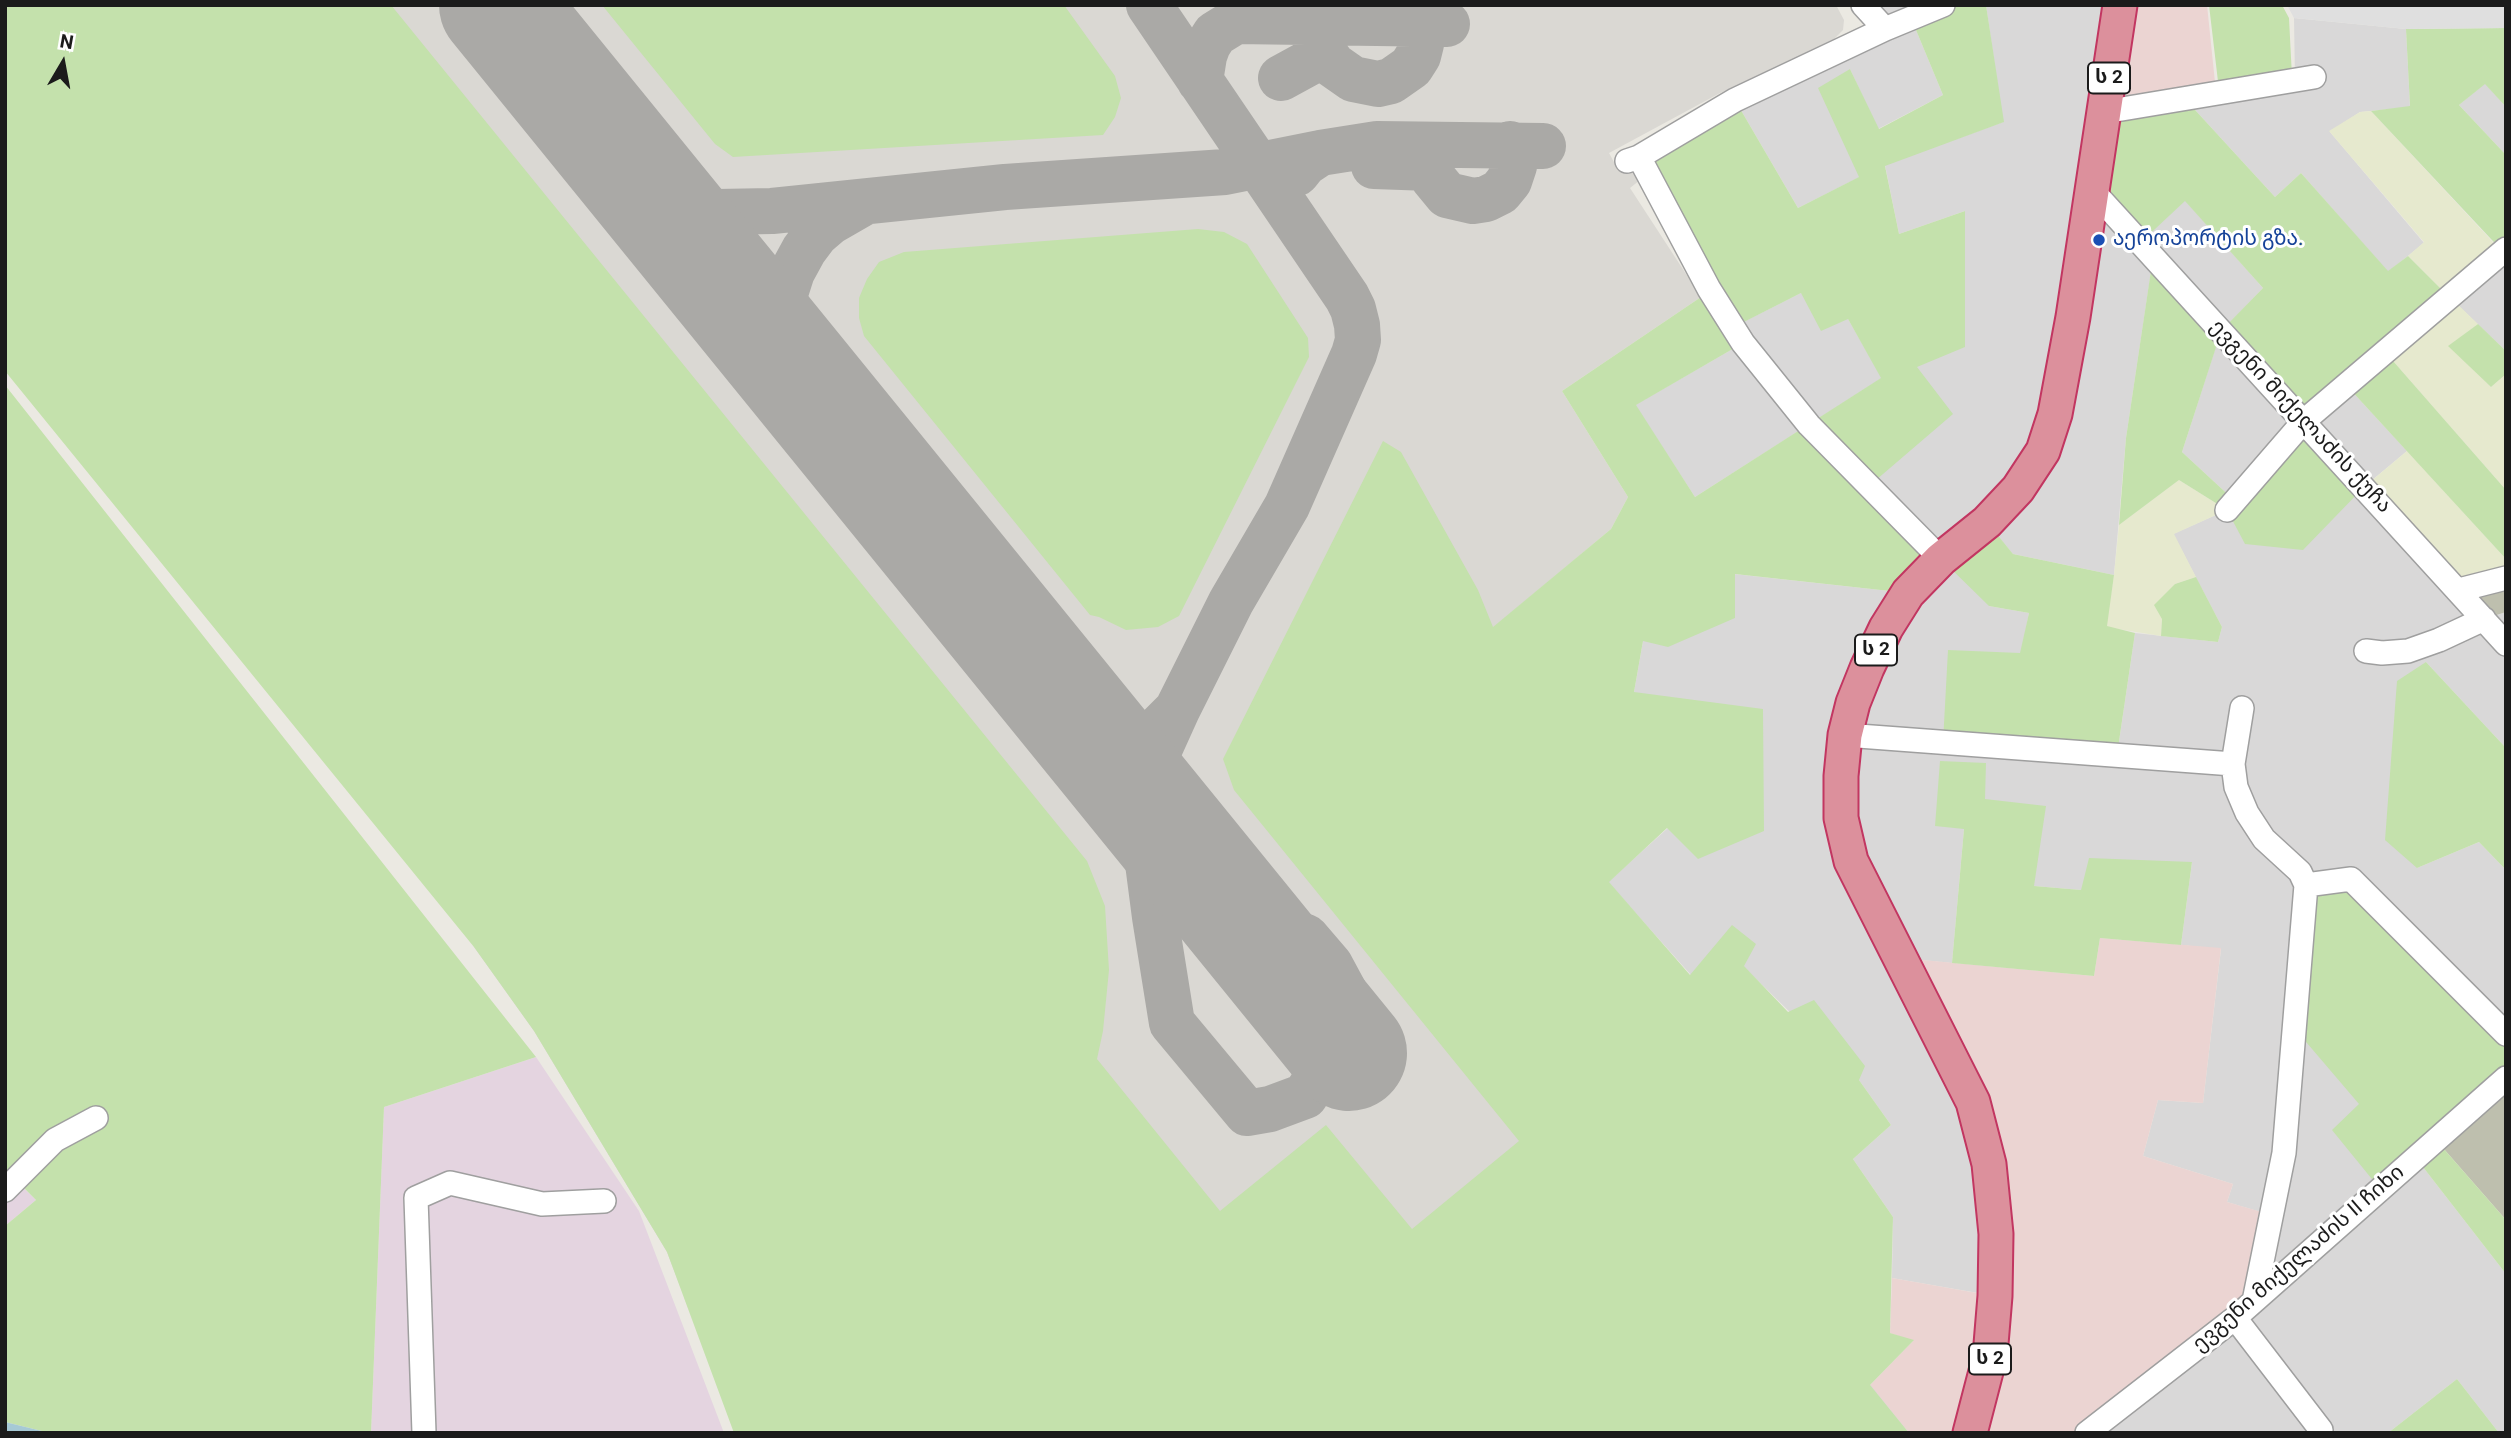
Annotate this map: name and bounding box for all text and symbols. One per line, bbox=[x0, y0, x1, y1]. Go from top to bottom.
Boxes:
north arrow bbox=[28, 28, 98, 98]
text: N bbox=[58, 29, 75, 54]
road number: ს 2 bbox=[2088, 62, 2130, 94]
place label: აეროპორტის გზა. bbox=[2113, 227, 2304, 253]
marker: აეროპორტის გზა. bbox=[2091, 232, 2107, 248]
street label: ევგენი მიქელაძის ქუჩა bbox=[2204, 315, 2396, 519]
road number: ს 2 bbox=[1855, 635, 1897, 666]
street label: ევგენი მიქელაძის II ჩიხი bbox=[2188, 1160, 2410, 1358]
road number: ს 2 bbox=[1969, 1344, 2011, 1374]

